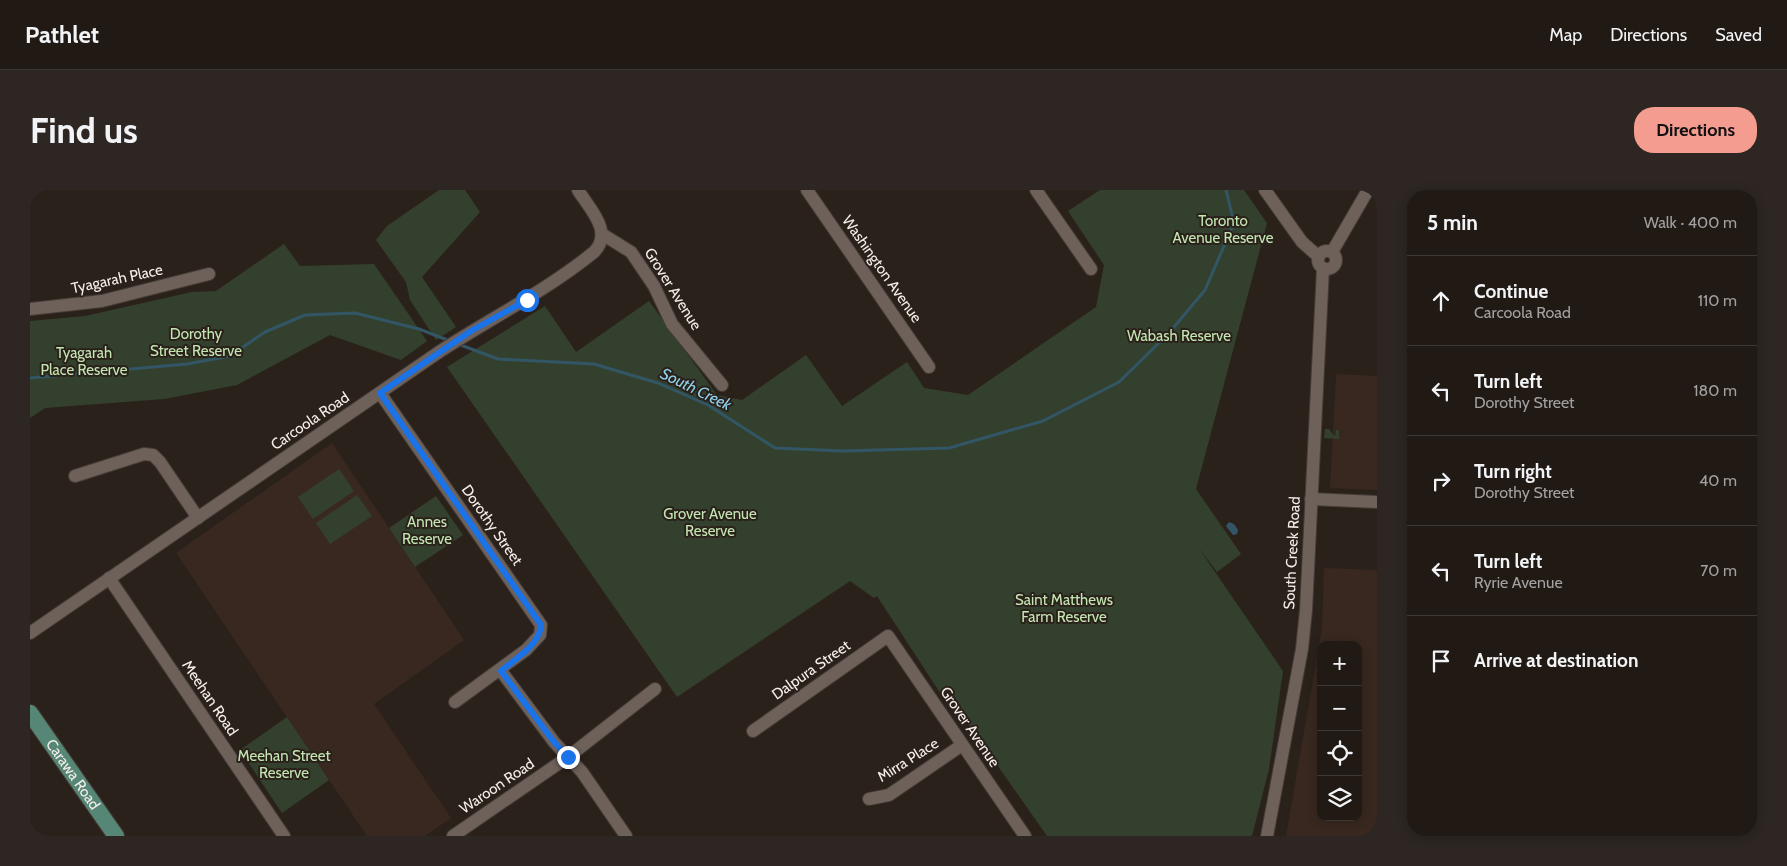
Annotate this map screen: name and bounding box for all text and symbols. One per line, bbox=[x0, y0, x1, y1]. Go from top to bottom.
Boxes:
text: Pathlet bbox=[25, 20, 99, 49]
text: Map bbox=[1549, 24, 1582, 46]
text: Directions bbox=[1610, 24, 1687, 46]
text: Saved bbox=[1715, 24, 1762, 46]
button: Directions bbox=[1634, 107, 1757, 153]
text: Find us bbox=[30, 109, 138, 152]
text: 5 min bbox=[1427, 210, 1478, 235]
street label: Washington Avenue bbox=[838, 212, 926, 326]
park label: Toronto Avenue Reserve bbox=[1173, 212, 1274, 247]
text: Walk · 400 m bbox=[1644, 213, 1737, 232]
street label: Grover Avenue bbox=[641, 245, 706, 334]
street label: Tyagarah Place bbox=[70, 260, 165, 297]
text: Continue bbox=[1474, 280, 1548, 303]
icon: ahead bbox=[1427, 287, 1455, 315]
route start bbox=[516, 289, 539, 312]
text: 110 m bbox=[1698, 291, 1737, 310]
text: Carcoola Road bbox=[1474, 303, 1571, 322]
park label: Dorothy Street Reserve bbox=[150, 325, 242, 360]
park label: Wabash Reserve bbox=[1127, 327, 1231, 345]
park label: Tyagarah Place Reserve bbox=[41, 344, 128, 379]
water label: South Creek bbox=[658, 364, 735, 415]
text: Turn left bbox=[1474, 370, 1542, 393]
icon: left bbox=[1427, 377, 1455, 405]
text: 180 m bbox=[1693, 381, 1737, 400]
street label: Carcoola Road bbox=[267, 388, 353, 454]
text: Dorothy Street bbox=[1474, 393, 1575, 412]
text: Turn right bbox=[1474, 460, 1552, 483]
icon: right bbox=[1427, 467, 1455, 495]
text: 40 m bbox=[1699, 471, 1737, 490]
street label: Dorothy Street bbox=[458, 481, 526, 569]
text: Dorothy Street bbox=[1474, 483, 1575, 502]
street label: South Creek Road bbox=[1280, 496, 1304, 610]
park label: Grover Avenue Reserve bbox=[663, 505, 757, 540]
park label: Annes Reserve bbox=[402, 513, 452, 548]
text: Turn left bbox=[1474, 550, 1542, 573]
icon: left bbox=[1427, 557, 1455, 585]
text: 70 m bbox=[1700, 561, 1737, 580]
text: Ryrie Avenue bbox=[1474, 573, 1563, 592]
park label: Saint Matthews Farm Reserve bbox=[1015, 591, 1113, 626]
street label: Dalpura Street bbox=[768, 636, 854, 704]
map controls bbox=[1317, 641, 1362, 821]
button: + bbox=[1317, 641, 1362, 686]
icon: arrive bbox=[1427, 647, 1455, 675]
text: Arrive at destination bbox=[1474, 649, 1638, 672]
street label: Meehan Road bbox=[178, 657, 242, 739]
street label: Grover Avenue bbox=[936, 683, 1004, 771]
button: − bbox=[1317, 686, 1362, 731]
button: locate bbox=[1317, 731, 1362, 776]
street label: Mirra Place bbox=[874, 734, 942, 786]
street label: Carawa Road bbox=[42, 736, 104, 813]
route end bbox=[557, 746, 580, 769]
park label: Meehan Street Reserve bbox=[238, 747, 331, 782]
street label: Waroon Road bbox=[456, 754, 538, 818]
button: layers bbox=[1317, 776, 1362, 821]

